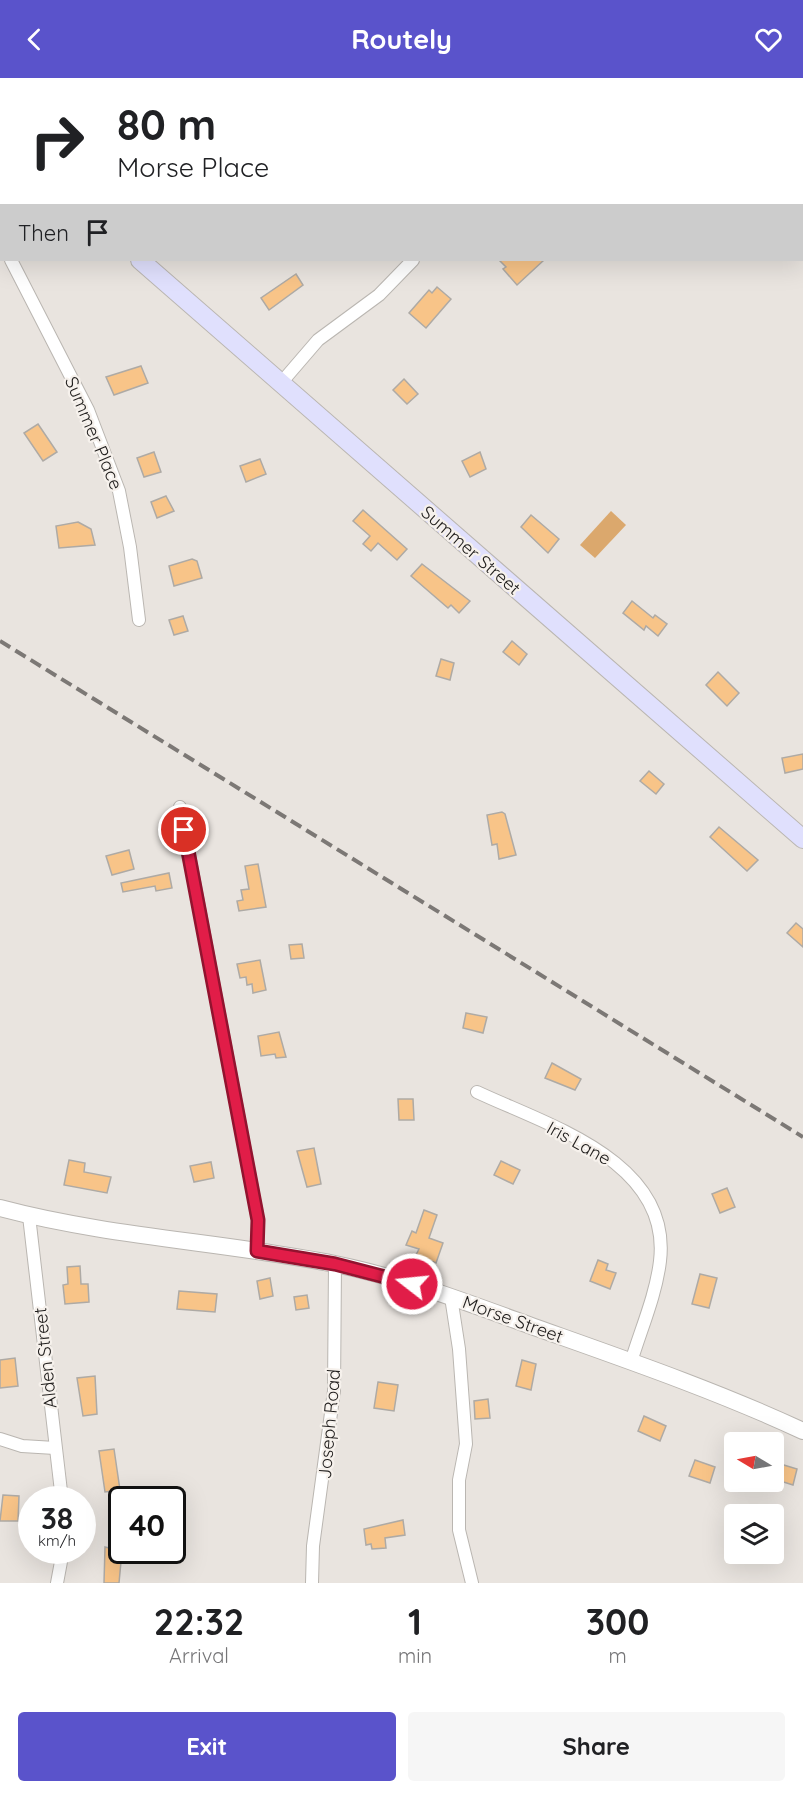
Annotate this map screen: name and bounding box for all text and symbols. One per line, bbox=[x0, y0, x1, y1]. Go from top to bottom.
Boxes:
text: Routely bbox=[351, 22, 452, 56]
icon: back bbox=[18, 23, 51, 56]
icon: heart bbox=[752, 23, 785, 56]
text: 80 m bbox=[117, 98, 216, 151]
icon: right bbox=[18, 102, 96, 180]
text: Morse Place bbox=[117, 150, 269, 184]
icon: arrive bbox=[81, 216, 114, 249]
text: Then bbox=[18, 219, 69, 247]
street label: Summer Place bbox=[60, 373, 128, 493]
street label: Summer Street bbox=[417, 501, 525, 599]
pin bbox=[158, 804, 209, 855]
icon: arrive bbox=[167, 813, 200, 846]
street label: Iris Lane bbox=[543, 1116, 615, 1170]
position arrow bbox=[380, 1252, 444, 1316]
street label: Morse Street bbox=[460, 1290, 566, 1348]
street label: Alden Street bbox=[28, 1306, 62, 1410]
street label: Joseph Road bbox=[313, 1368, 345, 1480]
north arrow bbox=[724, 1432, 784, 1492]
map controls bbox=[724, 1432, 784, 1564]
speed limit sign: 40 bbox=[108, 1486, 186, 1564]
text: 38 bbox=[41, 1499, 73, 1537]
button: layers bbox=[724, 1504, 784, 1564]
text: km/h bbox=[38, 1531, 76, 1550]
text: 22:32 bbox=[154, 1599, 244, 1644]
text: 1 bbox=[408, 1599, 422, 1644]
text: 300 bbox=[586, 1599, 649, 1644]
text: Arrival bbox=[169, 1643, 229, 1668]
text: min bbox=[398, 1643, 432, 1668]
text: m bbox=[608, 1643, 627, 1668]
button: Exit bbox=[18, 1712, 396, 1781]
button: Share bbox=[408, 1712, 785, 1781]

